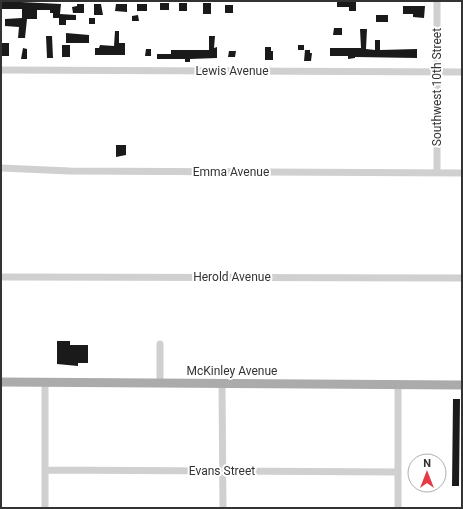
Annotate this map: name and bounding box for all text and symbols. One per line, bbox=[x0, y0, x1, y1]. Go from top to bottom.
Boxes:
street label: Southwest 10th Street bbox=[430, 28, 444, 146]
street label: Lewis Avenue bbox=[195, 64, 269, 78]
street label: Emma Avenue bbox=[193, 165, 269, 179]
street label: Herold Avenue bbox=[193, 270, 271, 284]
street label: McKinley Avenue bbox=[187, 364, 277, 378]
north arrow bbox=[407, 453, 447, 493]
text: N bbox=[423, 457, 431, 470]
street label: Evans Street bbox=[189, 464, 255, 478]

